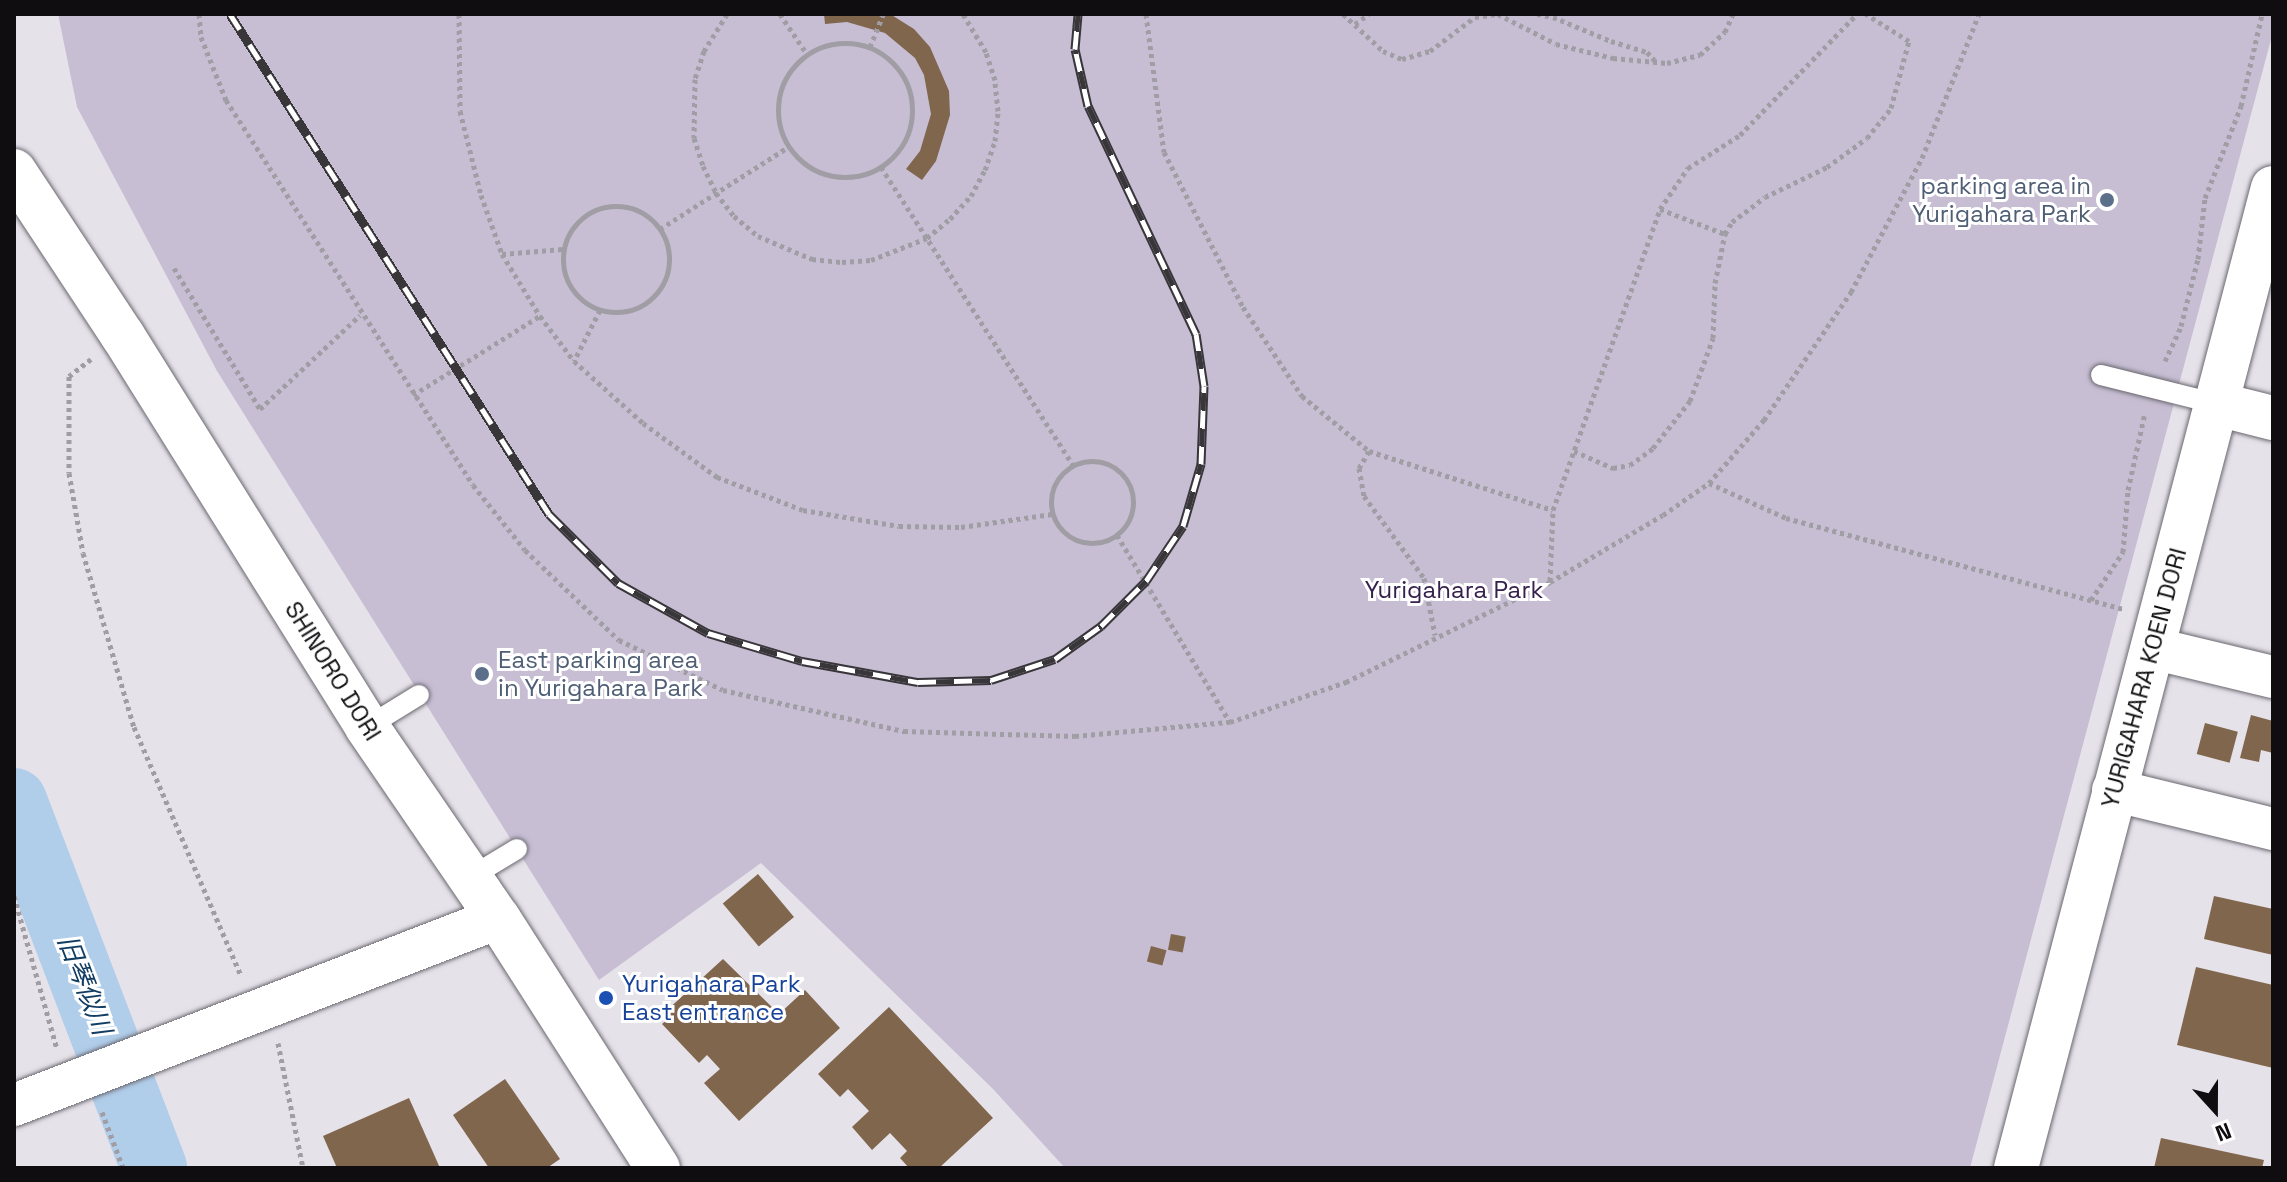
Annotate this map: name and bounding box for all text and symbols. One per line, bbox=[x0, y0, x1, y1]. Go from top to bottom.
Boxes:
place label: parking area in Yurigahara Park bbox=[1912, 172, 2091, 228]
marker: parking area in Yurigahara Park bbox=[2098, 191, 2116, 209]
street label: YURIGAHARA KOEN DORI bbox=[2095, 545, 2193, 811]
park label: Yurigahara Park bbox=[1365, 576, 1543, 604]
street label: SHINORO DORI bbox=[279, 596, 387, 746]
place label: East parking area in Yurigahara Park bbox=[498, 646, 703, 702]
marker: East parking area in Yurigahara Park bbox=[473, 665, 491, 683]
water label: 旧琴似川 bbox=[51, 931, 117, 1039]
place label: Yurigahara Park East entrance bbox=[622, 970, 801, 1026]
marker: Yurigahara Park East entrance bbox=[597, 989, 615, 1007]
north arrow bbox=[2175, 1070, 2255, 1150]
text: N bbox=[2212, 1117, 2236, 1148]

